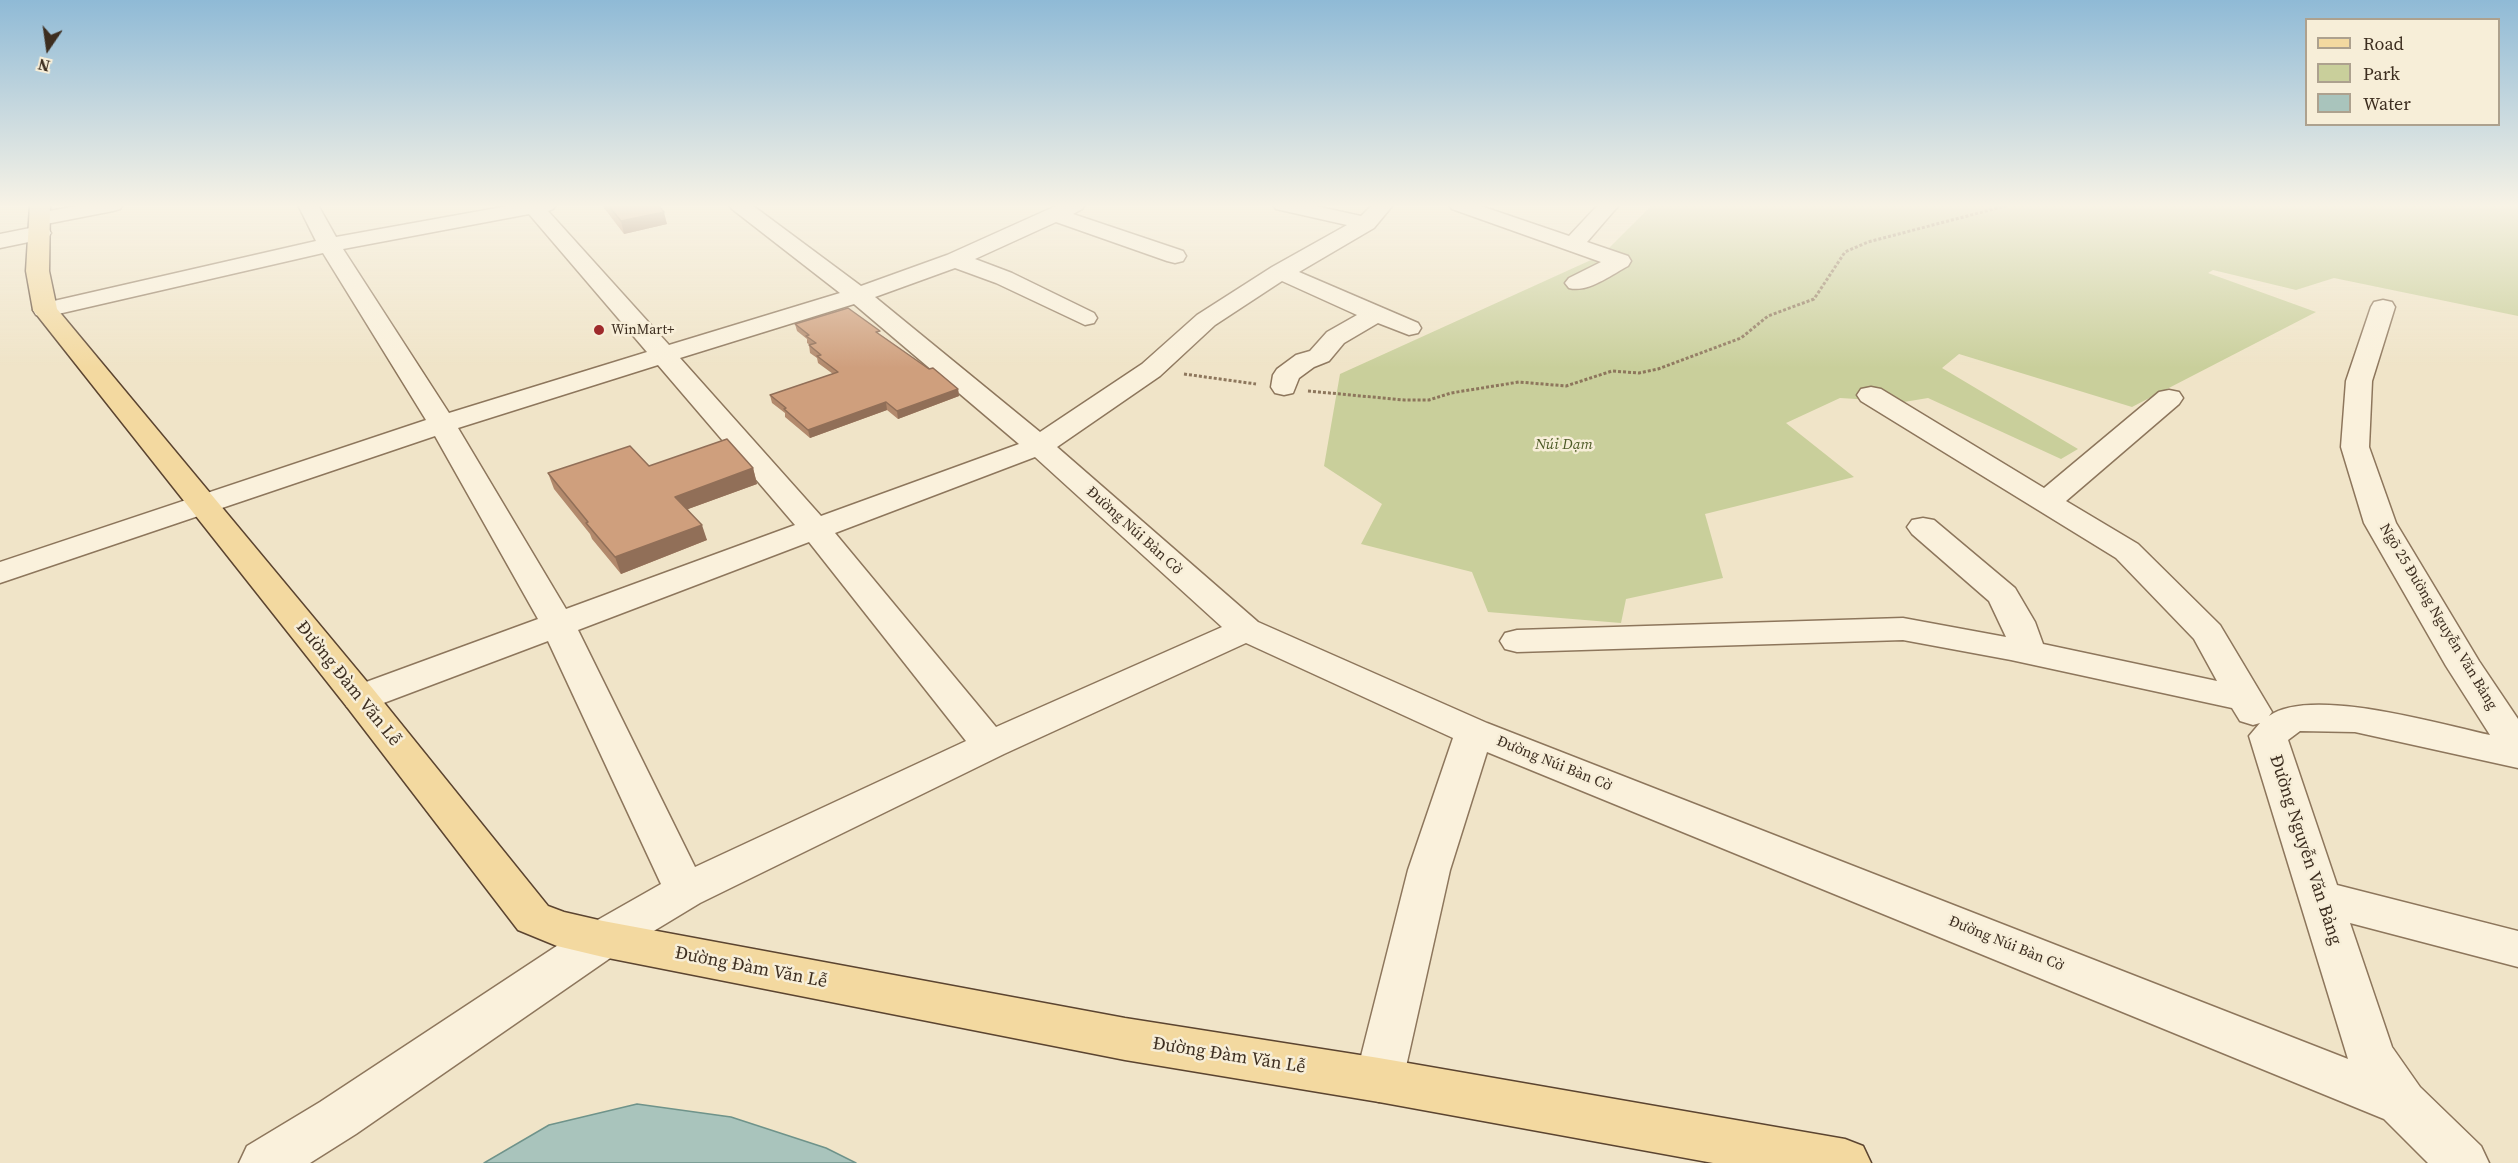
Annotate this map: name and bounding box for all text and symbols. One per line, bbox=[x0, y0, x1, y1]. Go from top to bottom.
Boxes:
north arrow bbox=[18, 18, 78, 78]
legend bbox=[2305, 18, 2500, 126]
text: Road bbox=[2363, 31, 2404, 56]
text: N bbox=[36, 54, 52, 78]
text: Park bbox=[2363, 61, 2400, 86]
text: Water bbox=[2363, 91, 2411, 116]
place label: WinMart+ bbox=[611, 322, 674, 338]
marker: WinMart+ bbox=[592, 323, 606, 337]
park label: Núi Dạm bbox=[1535, 436, 1593, 454]
street label: Đường Núi Bàn Cờ bbox=[1082, 483, 1186, 579]
street label: Ngõ 25 Đường Nguyễn Văn Bảng bbox=[2375, 521, 2501, 713]
street label: Đường Đàm Văn Lễ bbox=[291, 617, 405, 751]
street label: Đường Núi Bàn Cờ bbox=[1494, 733, 1614, 795]
street label: Đường Nguyễn Văn Bảng bbox=[2264, 752, 2346, 948]
street label: Đường Núi Bàn Cờ bbox=[1946, 913, 2066, 975]
street label: Đường Đàm Văn Lễ bbox=[673, 943, 829, 993]
street label: Đường Đàm Văn Lễ bbox=[1151, 1033, 1307, 1079]

